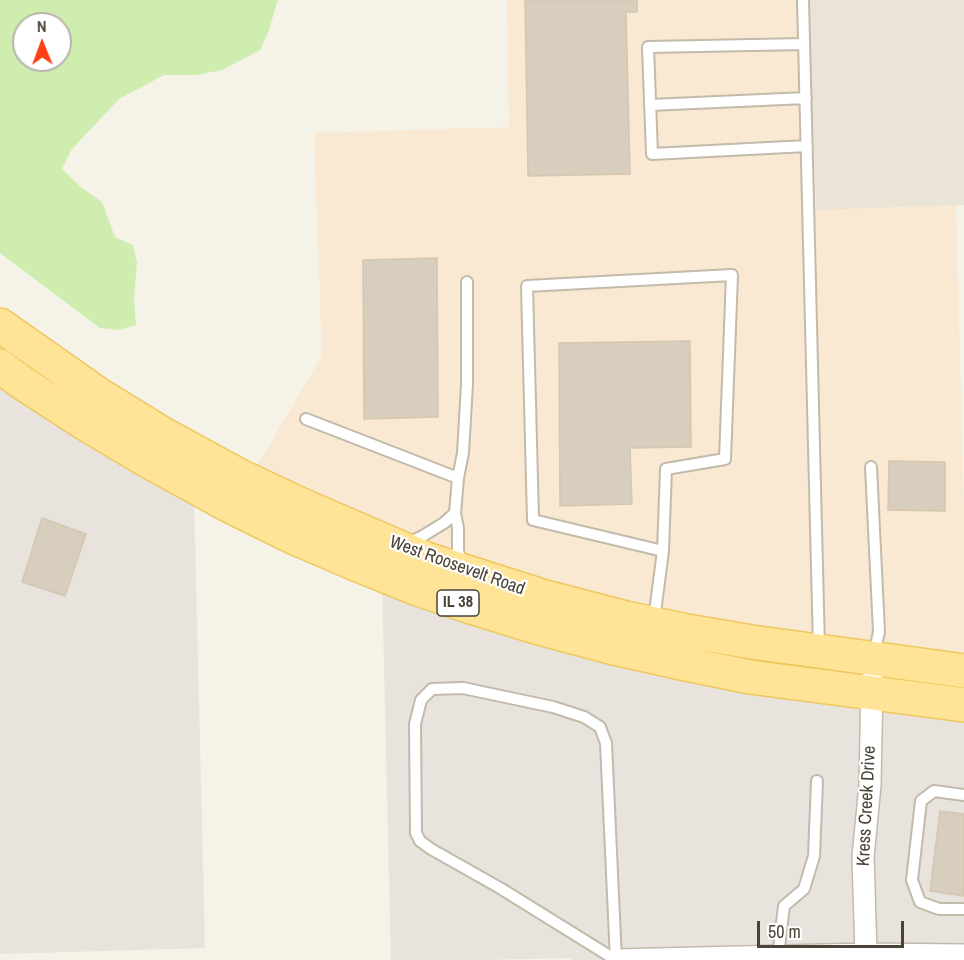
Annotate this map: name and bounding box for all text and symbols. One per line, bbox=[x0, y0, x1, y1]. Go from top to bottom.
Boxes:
north arrow bbox=[12, 12, 72, 72]
text: N bbox=[37, 15, 47, 37]
street label: West Roosevelt Road bbox=[386, 531, 528, 601]
road number: IL 38 bbox=[437, 590, 479, 616]
street label: Kress Creek Drive bbox=[853, 745, 881, 867]
scale bar bbox=[760, 909, 907, 947]
text: 50 m bbox=[768, 919, 801, 944]

